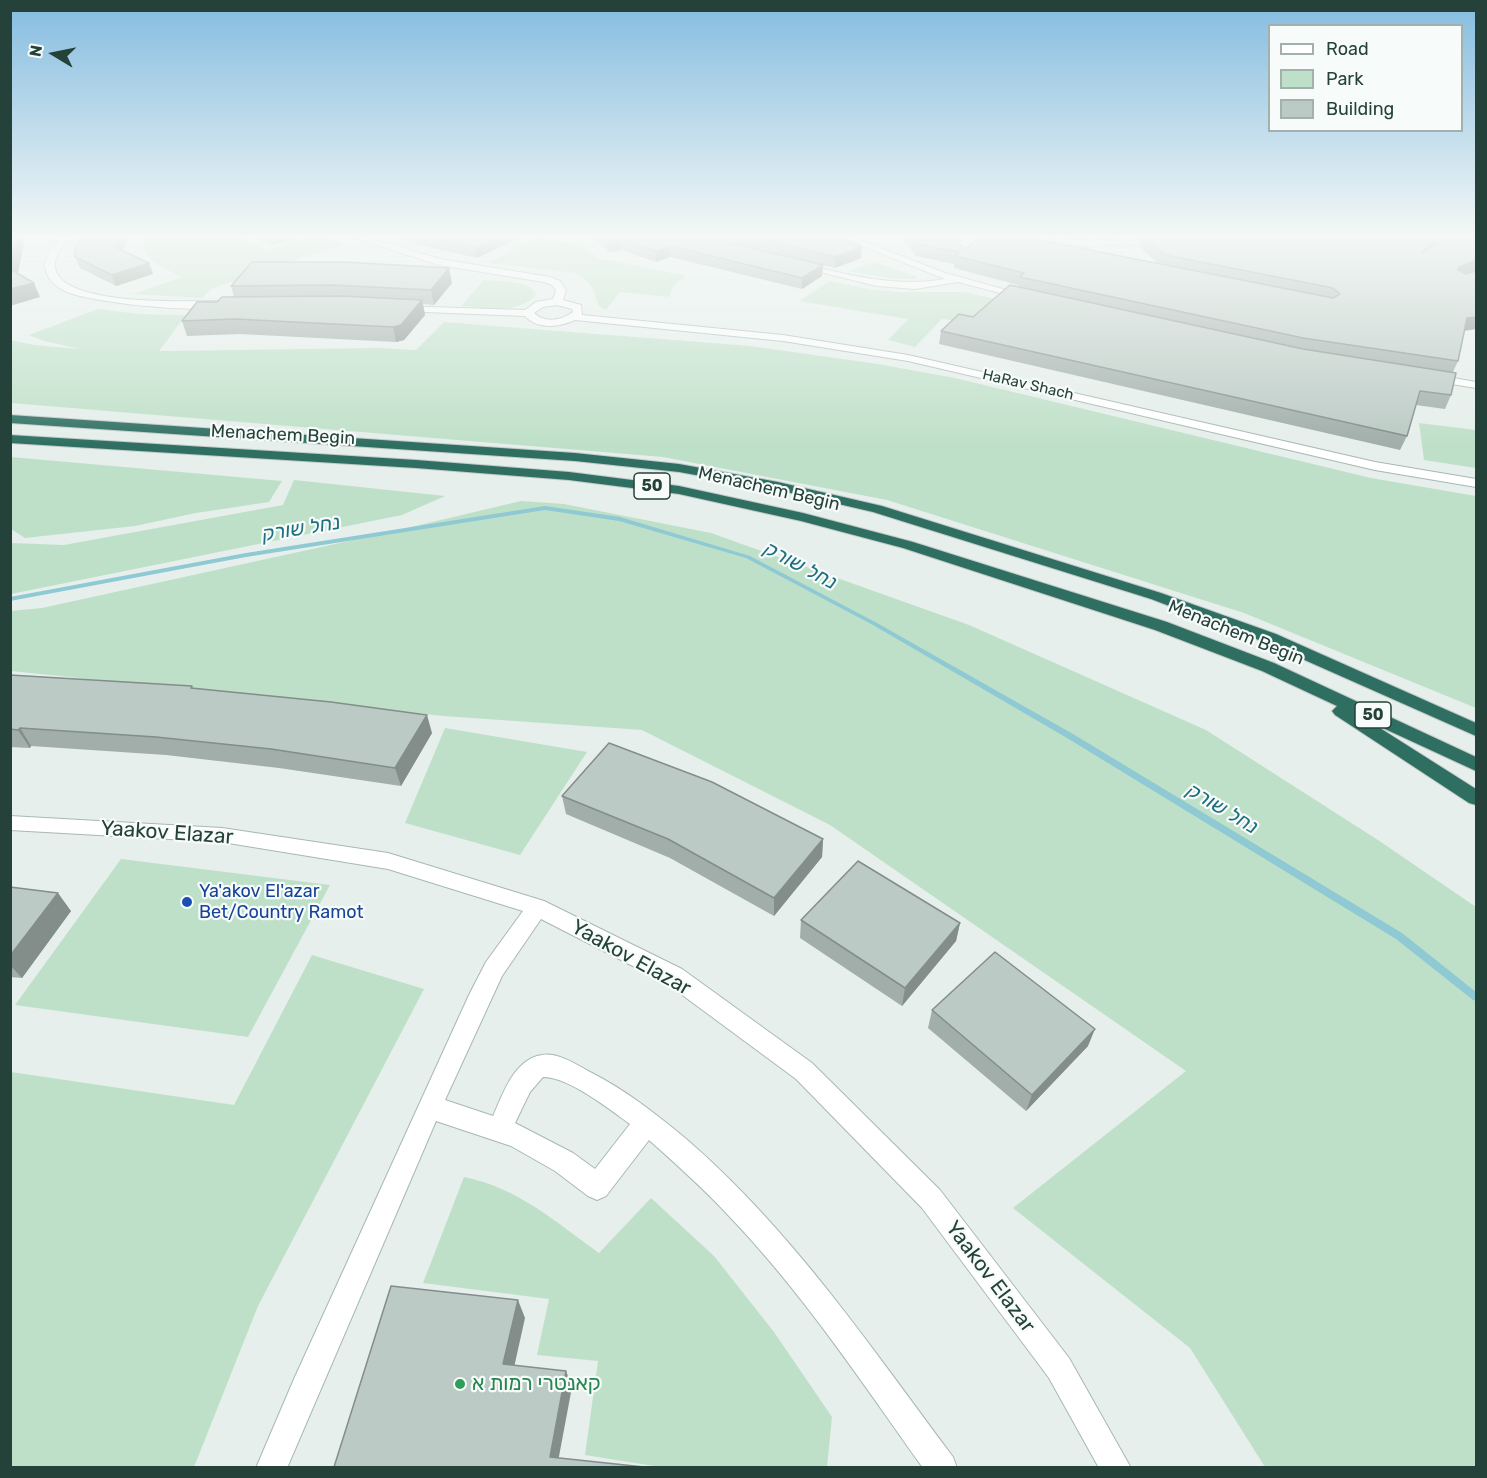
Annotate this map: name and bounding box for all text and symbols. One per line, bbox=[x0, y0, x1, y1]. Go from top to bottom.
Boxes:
north arrow bbox=[24, 24, 84, 84]
legend bbox=[1268, 24, 1463, 132]
text: Road bbox=[1326, 38, 1369, 60]
text: N bbox=[25, 43, 46, 58]
text: Park bbox=[1326, 68, 1363, 90]
text: Building bbox=[1326, 98, 1394, 120]
street label: HaRav Shach bbox=[981, 366, 1075, 404]
street label: Menachem Begin bbox=[210, 420, 356, 450]
street label: Menachem Begin bbox=[696, 462, 842, 516]
road number: 50 bbox=[634, 473, 670, 499]
water label: נחל שורק bbox=[260, 511, 342, 547]
water label: נחל שורק bbox=[760, 537, 840, 595]
street label: Menachem Begin bbox=[1165, 596, 1307, 670]
road number: 50 bbox=[1355, 702, 1391, 728]
water label: נחל שורק bbox=[1182, 778, 1262, 840]
street label: Yaakov Elazar bbox=[100, 816, 234, 850]
place label: Ya'akov El'azar Bet/Country Ramot bbox=[199, 881, 364, 924]
marker: Ya'akov El'azar Bet/Country Ramot bbox=[180, 895, 194, 909]
street label: Yaakov Elazar bbox=[567, 915, 695, 1001]
street label: Yaakov Elazar bbox=[940, 1216, 1040, 1338]
place label: קאנטרי רמות א bbox=[472, 1371, 601, 1397]
marker: קאנטרי רמות א bbox=[453, 1377, 467, 1391]

